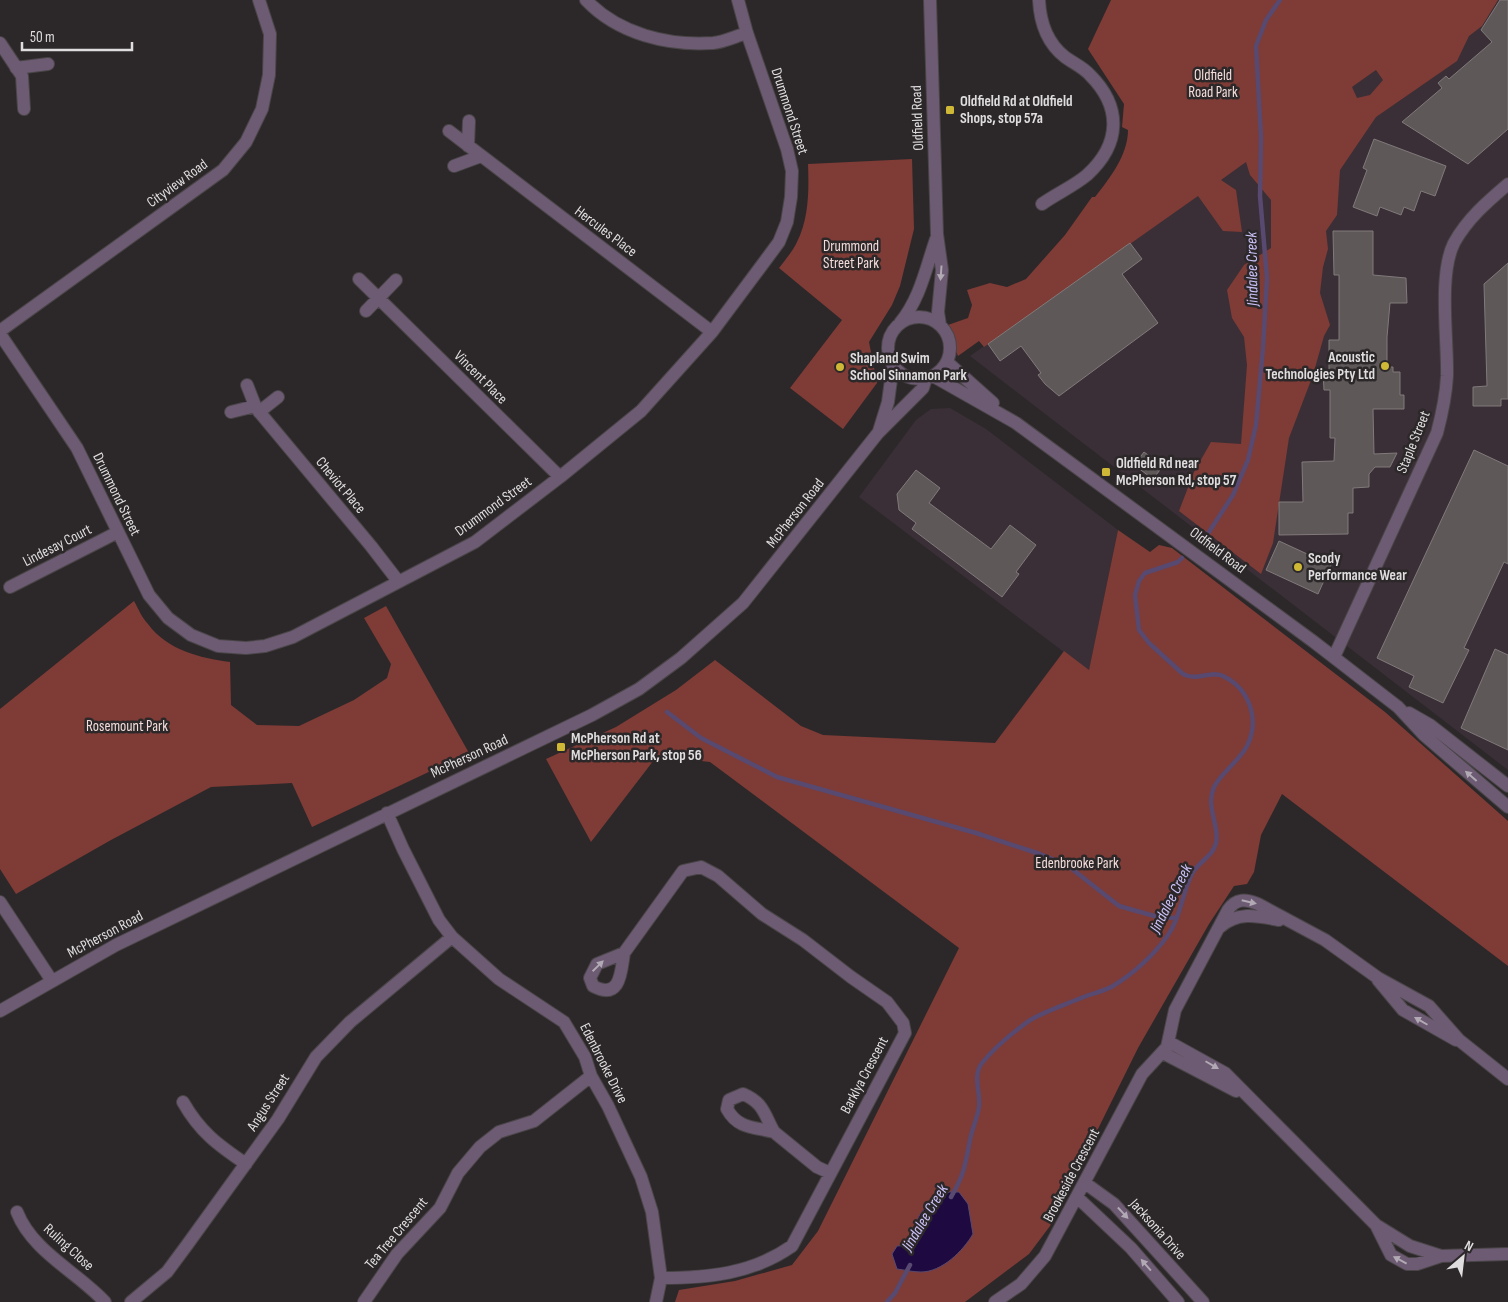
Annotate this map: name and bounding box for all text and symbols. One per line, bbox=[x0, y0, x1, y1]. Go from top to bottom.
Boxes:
scale bar bbox=[22, 20, 132, 52]
text: 50 m bbox=[30, 28, 55, 47]
street label: Drummond Street bbox=[767, 65, 813, 157]
park label: Oldfield Road Park bbox=[1188, 66, 1238, 102]
street label: Oldfield Road bbox=[907, 85, 928, 151]
place label: Oldfield Rd at Oldfield Shops, stop 57a bbox=[960, 92, 1073, 128]
marker: Oldfield Rd at Oldfield Shops, stop 57a bbox=[944, 104, 956, 116]
street label: Cityview Road bbox=[143, 155, 212, 212]
street label: Hercules Place bbox=[571, 202, 641, 261]
water label: Jindalee Creek bbox=[1242, 231, 1263, 307]
park label: Drummond Street Park bbox=[823, 237, 879, 273]
one-way arrow bbox=[936, 265, 944, 281]
street label: Vincent Place bbox=[450, 346, 512, 408]
place label: Acoustic Technologies Pty Ltd bbox=[1266, 348, 1375, 384]
place label: Shapland Swim School Sinnamon Park bbox=[850, 349, 967, 385]
marker: Acoustic Technologies Pty Ltd bbox=[1379, 360, 1391, 372]
marker: Shapland Swim School Sinnamon Park bbox=[834, 361, 846, 373]
street label: Staple Street bbox=[1392, 408, 1435, 476]
street label: Drummond Street bbox=[88, 450, 145, 539]
street label: Cheviot Place bbox=[311, 453, 370, 518]
place label: Oldfield Rd near McPherson Rd, stop 57 bbox=[1116, 454, 1237, 490]
marker: Oldfield Rd near McPherson Rd, stop 57 bbox=[1100, 466, 1112, 478]
street label: Drummond Street bbox=[451, 472, 536, 541]
street label: McPherson Road bbox=[762, 475, 828, 552]
street label: Lindesay Court bbox=[20, 520, 95, 571]
street label: Oldfield Road bbox=[1186, 523, 1250, 578]
place label: Scody Performance Wear bbox=[1308, 549, 1407, 585]
marker: Scody Performance Wear bbox=[1292, 561, 1304, 573]
park label: Rosemount Park bbox=[86, 717, 168, 736]
place label: McPherson Rd at McPherson Park, stop 56 bbox=[571, 729, 702, 765]
street label: McPherson Road bbox=[427, 730, 511, 783]
marker: McPherson Rd at McPherson Park, stop 56 bbox=[555, 741, 567, 753]
one-way arrow bbox=[1465, 770, 1478, 781]
park label: Edenbrooke Park bbox=[1035, 854, 1119, 873]
water label: Jindalee Creek bbox=[1146, 860, 1197, 937]
one-way arrow bbox=[1242, 899, 1258, 907]
street label: McPherson Road bbox=[64, 907, 146, 962]
one-way arrow bbox=[592, 960, 604, 972]
one-way arrow bbox=[1413, 1017, 1428, 1025]
street label: Edenbrooke Drive bbox=[575, 1020, 632, 1107]
street label: Barklya Crescent bbox=[836, 1033, 893, 1117]
one-way arrow bbox=[1205, 1060, 1219, 1069]
street label: Angus Street bbox=[242, 1070, 294, 1135]
street label: Brookeside Crescent bbox=[1039, 1125, 1104, 1225]
water label: Jindalee Creek bbox=[898, 1180, 953, 1255]
street label: Tea Tree Crescent bbox=[361, 1193, 432, 1273]
street label: Jacksonia Drive bbox=[1125, 1194, 1190, 1264]
one-way arrow bbox=[1117, 1207, 1129, 1219]
street label: Ruling Close bbox=[39, 1220, 98, 1275]
north arrow bbox=[1438, 1232, 1488, 1282]
text: N bbox=[1462, 1237, 1476, 1255]
one-way arrow bbox=[1393, 1256, 1407, 1264]
one-way arrow bbox=[1140, 1260, 1152, 1272]

